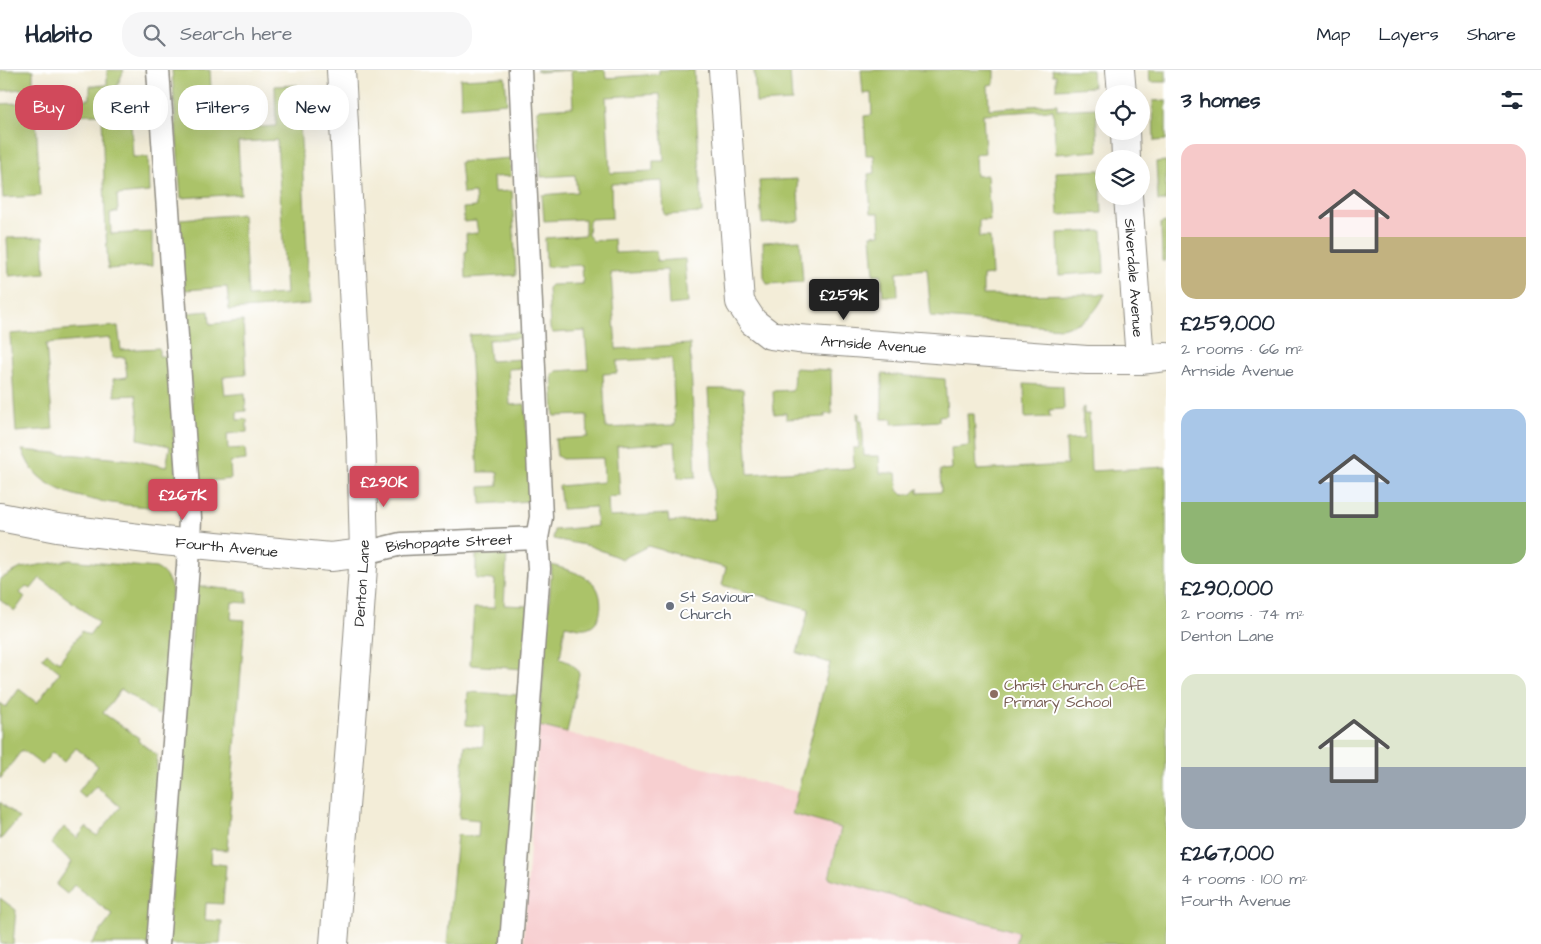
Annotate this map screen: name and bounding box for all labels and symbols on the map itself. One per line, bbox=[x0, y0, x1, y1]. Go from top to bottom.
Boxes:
street label: Silverdale Avenue bbox=[1119, 218, 1149, 338]
pin: £259K bbox=[809, 278, 879, 321]
street label: Arnside Avenue bbox=[820, 330, 927, 359]
pin: £290K bbox=[349, 466, 419, 508]
pin: £267K bbox=[148, 478, 218, 521]
street label: Bishopgate Street bbox=[384, 529, 513, 558]
street label: Fourth Avenue bbox=[175, 532, 279, 562]
street label: Denton Lane bbox=[348, 539, 375, 627]
place label: St Saviour Church bbox=[680, 587, 753, 625]
marker: St Saviour Church bbox=[664, 600, 676, 612]
place label: Christ Church CofE Primary School bbox=[1004, 675, 1146, 714]
marker: Christ Church CofE Primary School bbox=[988, 688, 1000, 700]

